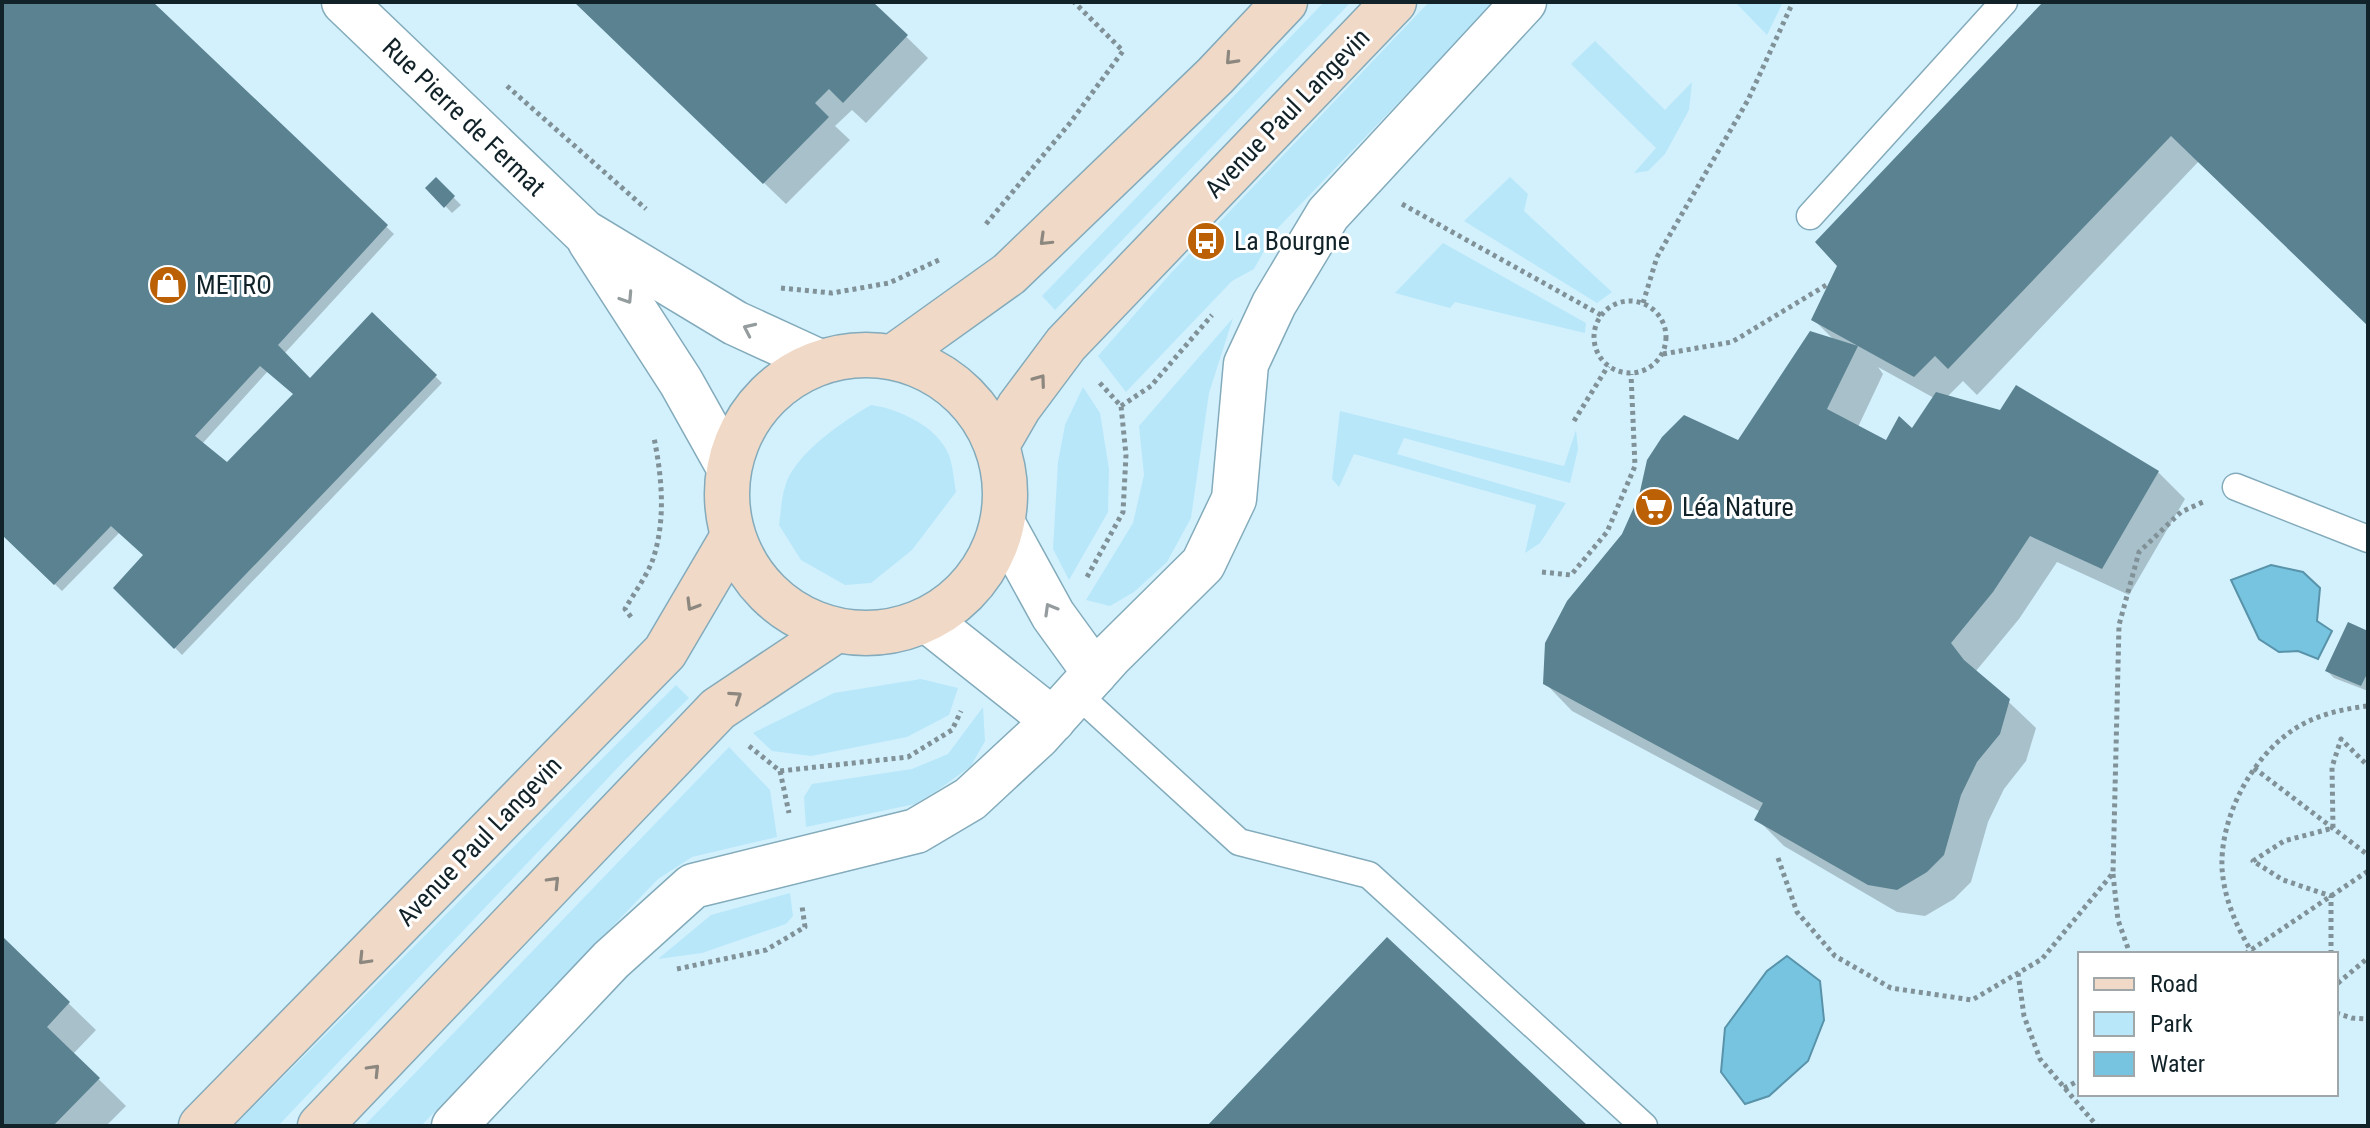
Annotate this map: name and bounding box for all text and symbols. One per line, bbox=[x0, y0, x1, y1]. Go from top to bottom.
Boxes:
street label: Avenue Paul Langevin bbox=[1198, 22, 1376, 204]
street label: Rue Pierre de Fermat bbox=[377, 32, 551, 202]
one-way arrow bbox=[1226, 50, 1241, 64]
bus stop icon: La Bourgne bbox=[1185, 220, 1227, 262]
place label: La Bourgne bbox=[1234, 226, 1350, 256]
one-way arrow bbox=[1039, 231, 1054, 245]
shop icon: METRO bbox=[147, 264, 189, 306]
place label: METRO bbox=[196, 270, 272, 300]
one-way arrow bbox=[617, 289, 632, 303]
one-way arrow bbox=[743, 323, 758, 339]
one-way arrow bbox=[1030, 374, 1044, 388]
supermarket icon: Léa Nature bbox=[1633, 486, 1675, 528]
place label: Léa Nature bbox=[1682, 492, 1794, 522]
one-way arrow bbox=[687, 596, 702, 611]
one-way arrow bbox=[1044, 603, 1060, 618]
one-way arrow bbox=[728, 692, 742, 707]
street label: Avenue Paul Langevin bbox=[390, 750, 568, 932]
one-way arrow bbox=[544, 877, 559, 891]
one-way arrow bbox=[359, 950, 373, 964]
legend bbox=[2078, 952, 2338, 1096]
text: Road bbox=[2150, 970, 2198, 998]
text: Park bbox=[2150, 1010, 2193, 1038]
text: Water bbox=[2150, 1050, 2205, 1078]
one-way arrow bbox=[365, 1065, 379, 1079]

